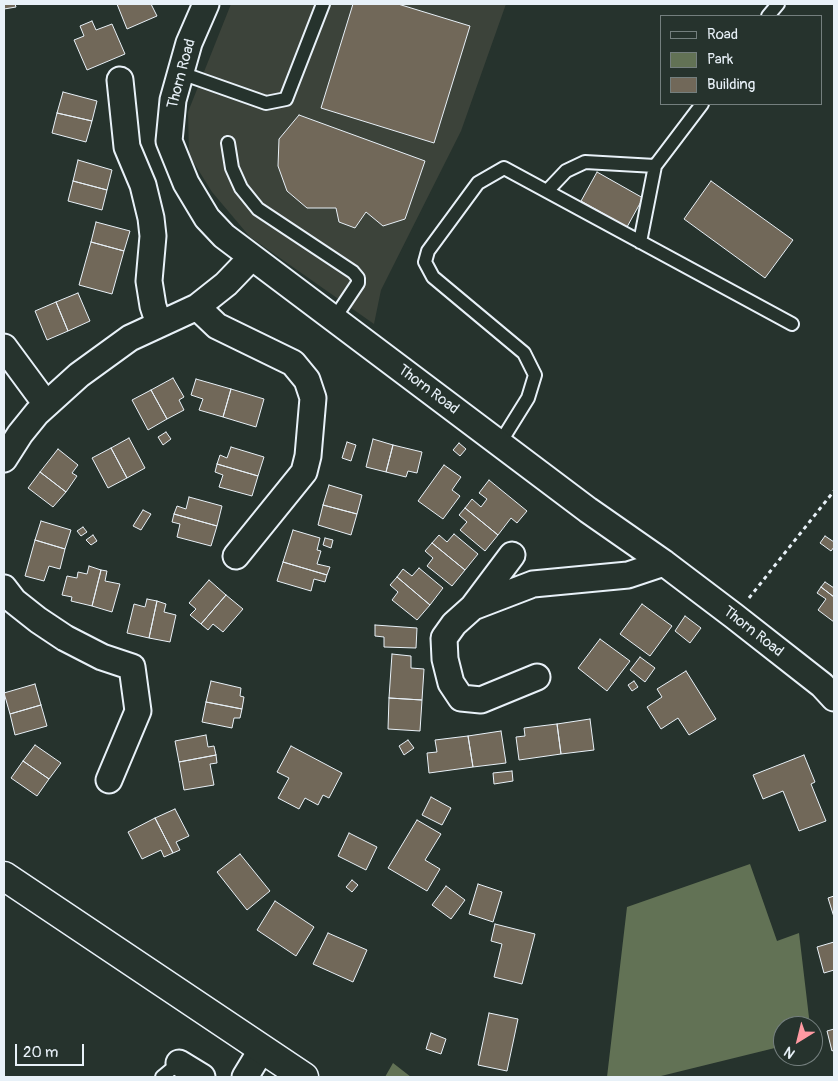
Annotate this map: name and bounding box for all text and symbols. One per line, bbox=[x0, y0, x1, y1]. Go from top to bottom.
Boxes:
legend bbox=[660, 15, 823, 105]
text: Road bbox=[707, 25, 738, 44]
street label: Thorn Road bbox=[164, 37, 200, 111]
text: Park bbox=[707, 50, 733, 69]
text: Building bbox=[707, 75, 755, 94]
street label: Thorn Road bbox=[394, 361, 462, 419]
street label: Thorn Road bbox=[719, 603, 787, 661]
north arrow bbox=[773, 1016, 823, 1066]
scale bar bbox=[18, 1034, 86, 1066]
text: 20 m bbox=[23, 1043, 58, 1062]
text: N bbox=[781, 1043, 798, 1062]

